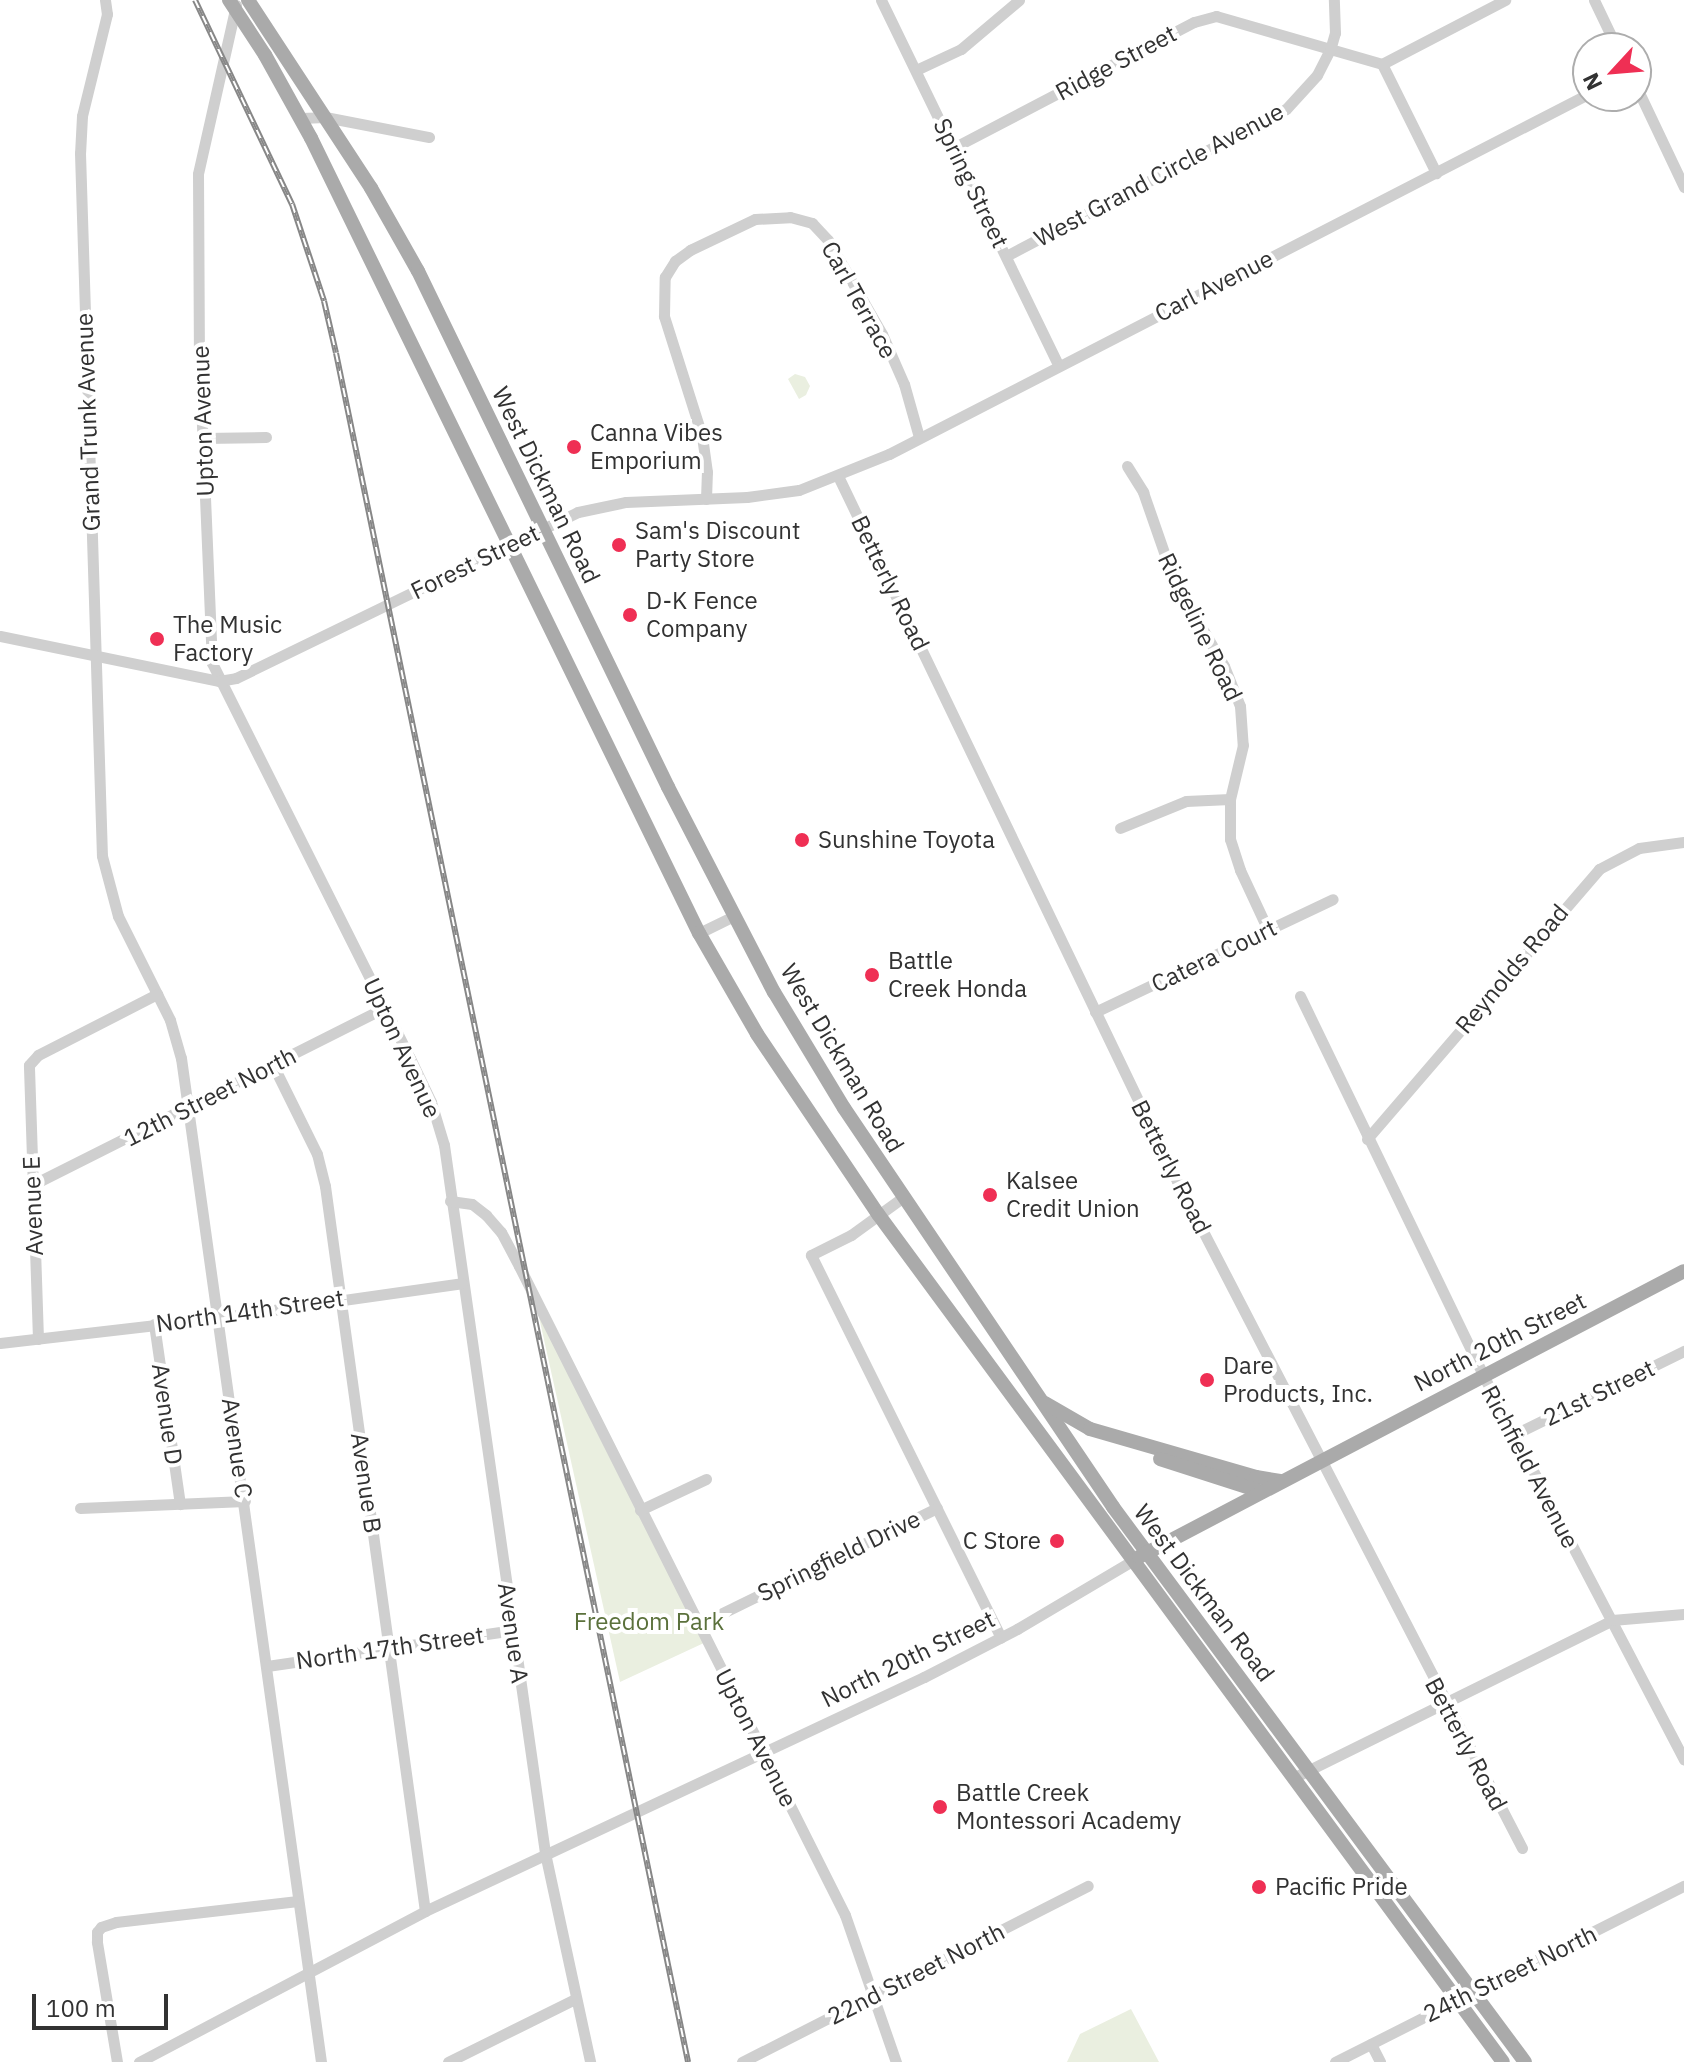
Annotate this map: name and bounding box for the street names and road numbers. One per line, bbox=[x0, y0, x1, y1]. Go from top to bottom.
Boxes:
street label: Ridge Street bbox=[1051, 19, 1181, 107]
street label: West Grand Circle Avenue bbox=[1029, 97, 1289, 253]
street label: Spring Street bbox=[927, 114, 1015, 252]
street label: Carl Terrace bbox=[815, 236, 903, 364]
street label: Carl Avenue bbox=[1150, 244, 1278, 328]
street label: Grand Trunk Avenue bbox=[70, 312, 106, 532]
street label: Upton Avenue bbox=[186, 345, 220, 497]
street label: West Dickman Road bbox=[486, 382, 606, 588]
street label: Betterly Road bbox=[845, 511, 935, 655]
street label: Forest Street bbox=[406, 518, 544, 606]
street label: Ridgeline Road bbox=[1152, 548, 1248, 706]
street label: Reynolds Road bbox=[1450, 898, 1574, 1040]
street label: Catera Court bbox=[1147, 913, 1281, 999]
street label: West Dickman Road bbox=[774, 958, 910, 1158]
street label: Upton Avenue bbox=[357, 973, 447, 1123]
street label: 12th Street North bbox=[119, 1041, 301, 1153]
street label: Betterly Road bbox=[1125, 1095, 1217, 1239]
street label: Avenue E bbox=[17, 1156, 49, 1256]
street label: North 14th Street bbox=[154, 1284, 346, 1338]
street label: North 20th Street bbox=[1409, 1286, 1591, 1398]
street label: 21st Street bbox=[1539, 1354, 1659, 1432]
street label: Avenue D bbox=[146, 1362, 188, 1466]
street label: Richfield Avenue bbox=[1475, 1381, 1585, 1553]
street label: Avenue C bbox=[216, 1396, 258, 1500]
street label: Avenue B bbox=[345, 1431, 387, 1535]
street label: West Dickman Road bbox=[1128, 1499, 1280, 1687]
street label: Springfield Drive bbox=[753, 1504, 925, 1608]
street label: Avenue A bbox=[492, 1581, 534, 1685]
street label: North 20th Street bbox=[817, 1605, 999, 1713]
street label: North 17th Street bbox=[294, 1621, 486, 1675]
street label: Upton Avenue bbox=[709, 1664, 803, 1812]
street label: Betterly Road bbox=[1419, 1673, 1513, 1815]
street label: 22nd Street North bbox=[823, 1917, 1009, 2031]
street label: 24th Street North bbox=[1419, 1920, 1601, 2028]

